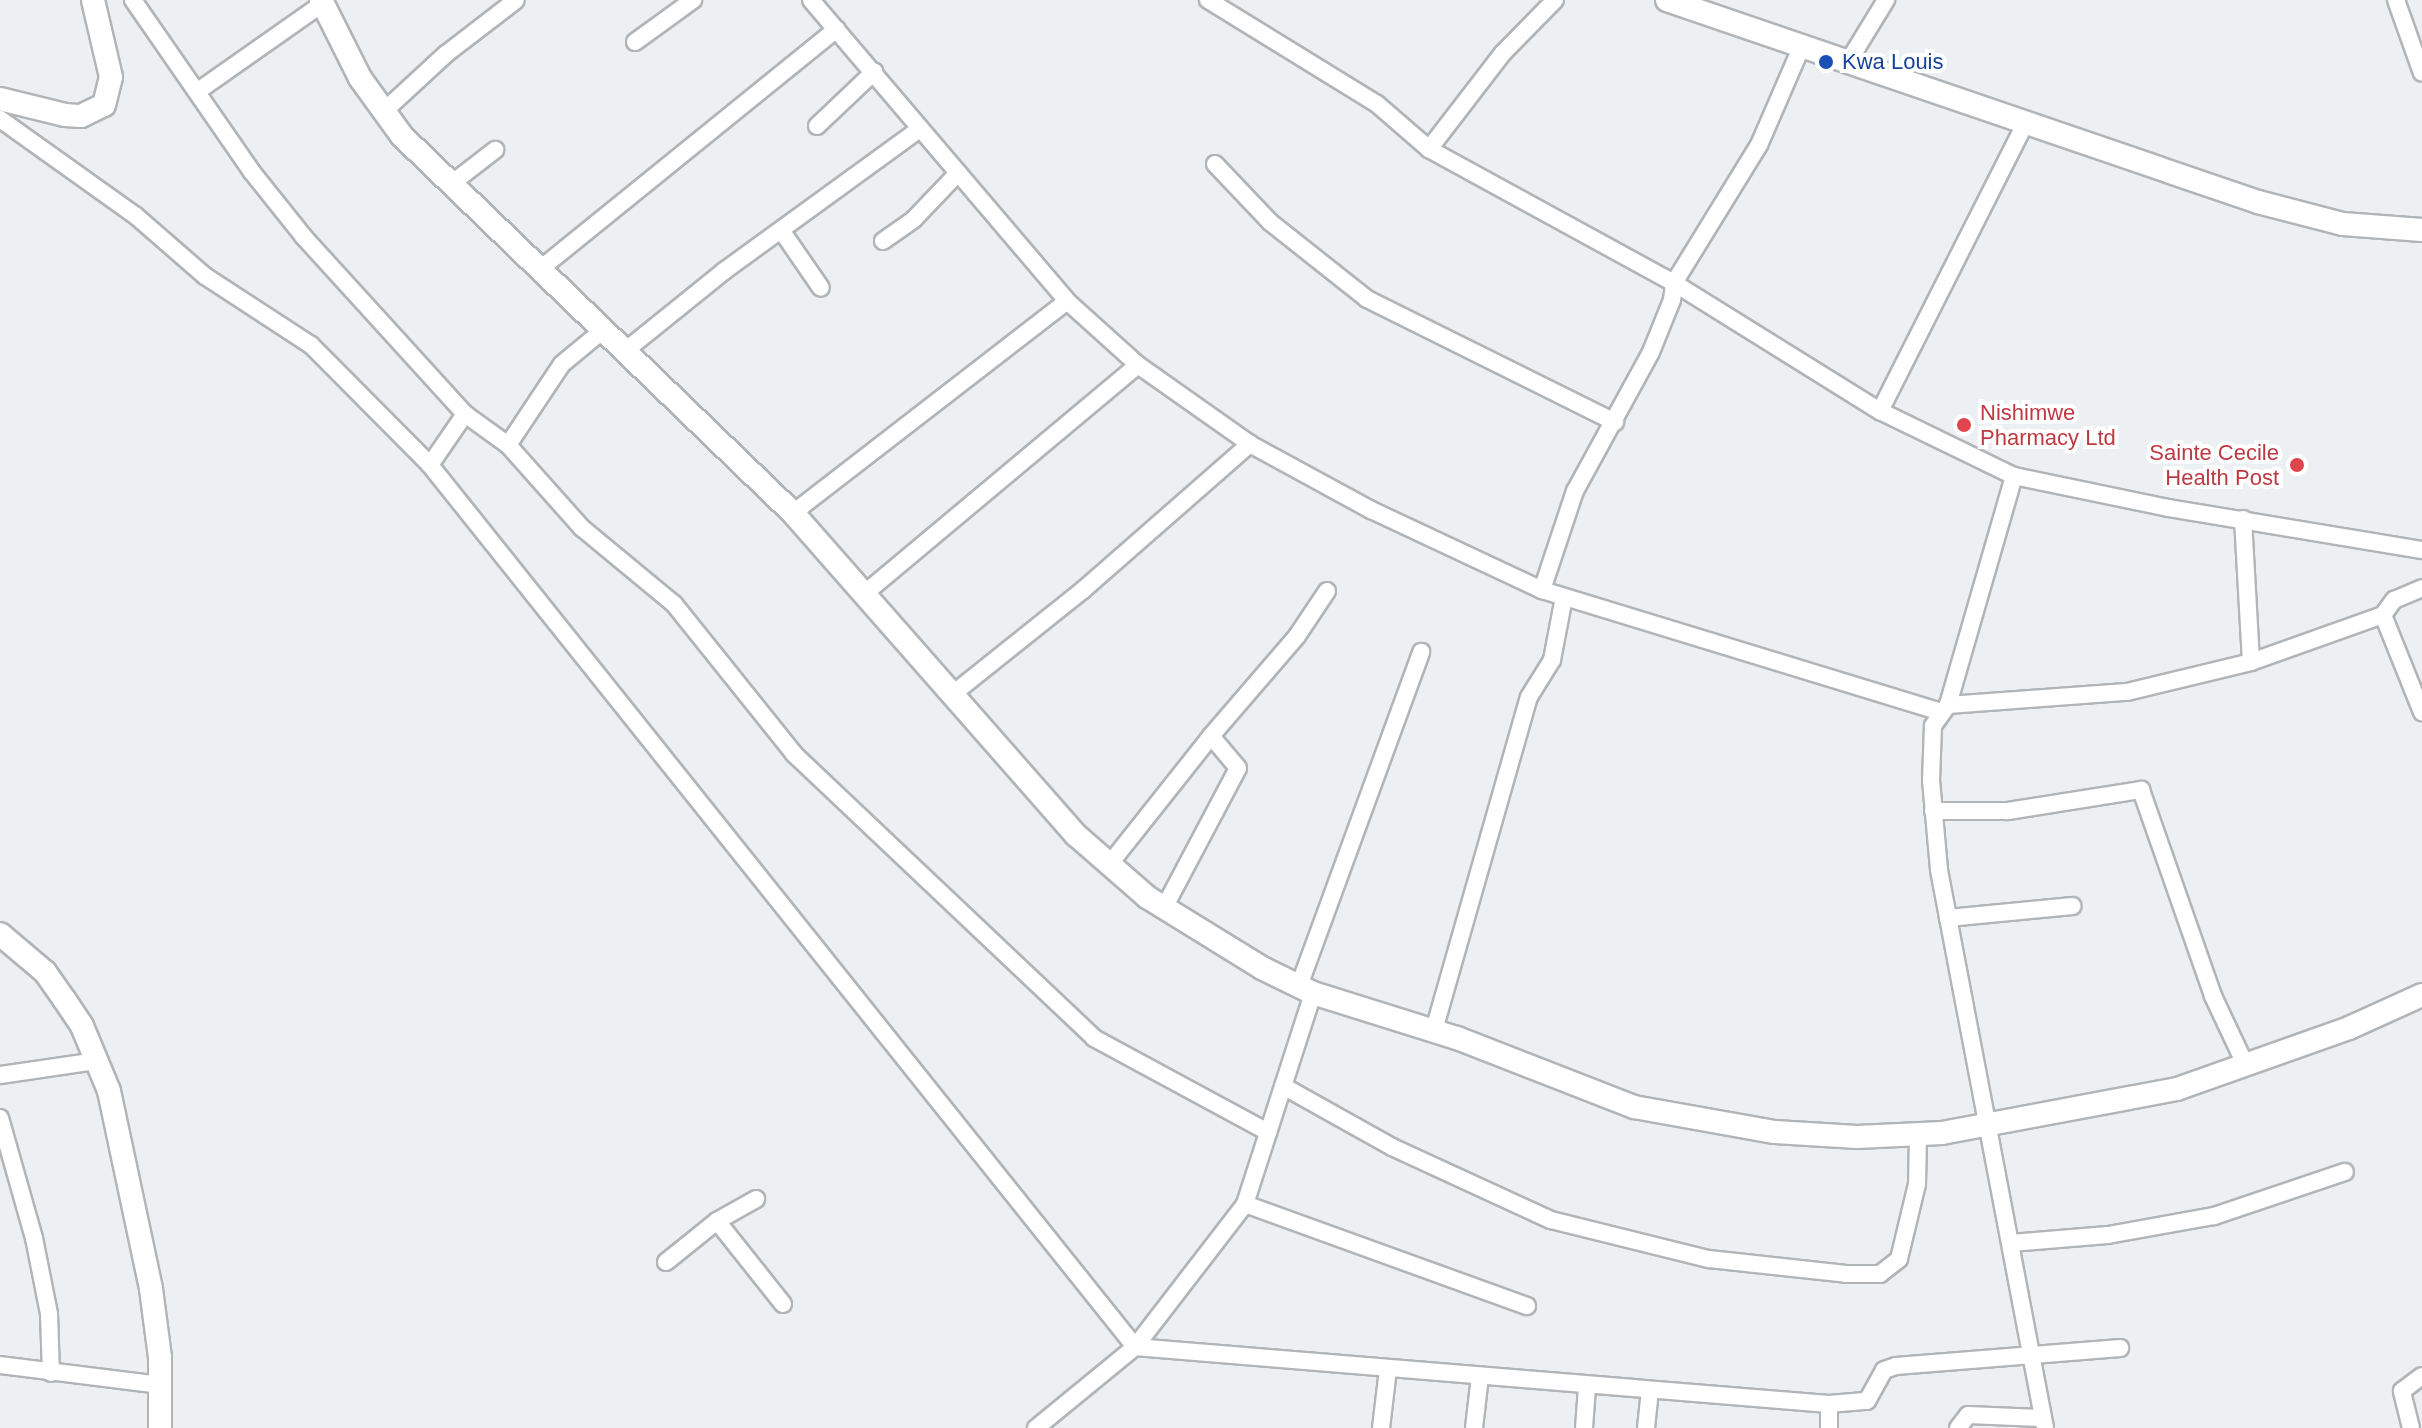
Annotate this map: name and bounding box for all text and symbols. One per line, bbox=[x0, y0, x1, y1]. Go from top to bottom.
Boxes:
place label: Kwa Louis bbox=[1842, 49, 1944, 75]
marker: Kwa Louis bbox=[1817, 53, 1835, 71]
place label: Nishimwe Pharmacy Ltd bbox=[1980, 399, 2116, 450]
marker: Nishimwe Pharmacy Ltd bbox=[1955, 416, 1973, 434]
place label: Sainte Cecile Health Post bbox=[2149, 439, 2279, 490]
marker: Sainte Cecile Health Post bbox=[2286, 454, 2308, 476]

